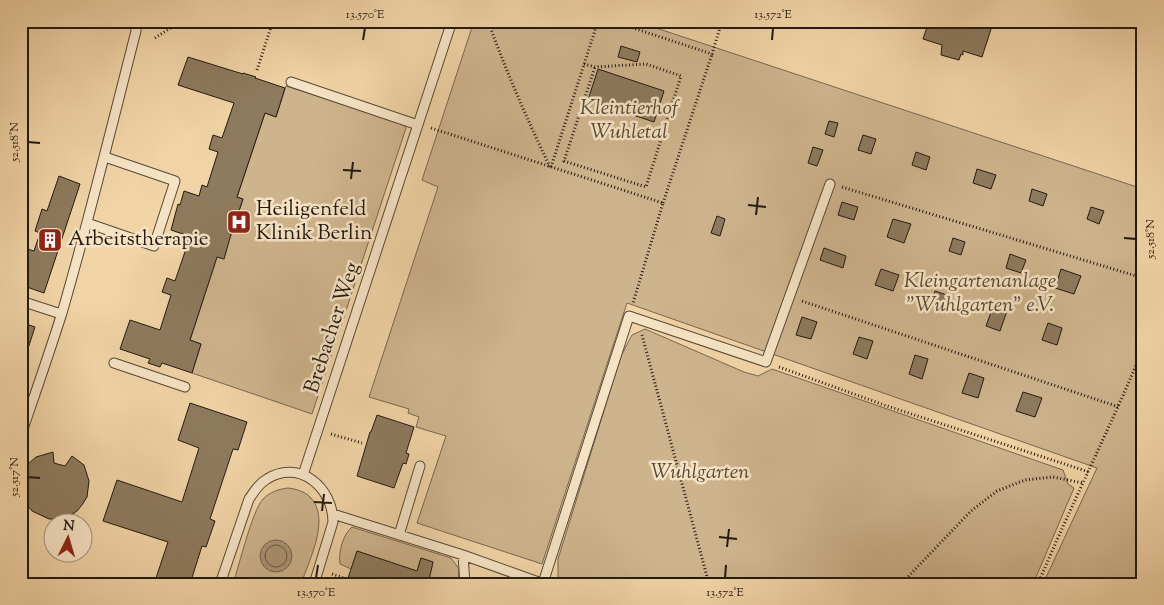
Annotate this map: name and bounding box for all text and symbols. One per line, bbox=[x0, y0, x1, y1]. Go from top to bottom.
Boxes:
text: 13.570°E bbox=[346, 6, 385, 24]
text: 13.572°E bbox=[754, 6, 793, 24]
park label: Kleintierhof Wuhletal bbox=[580, 94, 681, 148]
text: 52.518°N bbox=[6, 122, 24, 163]
place label: Heiligenfeld Klinik Berlin bbox=[256, 195, 372, 249]
hospital icon: Heiligenfeld Klinik Berlin bbox=[226, 209, 252, 235]
text: 52.518°N bbox=[1142, 219, 1160, 260]
place label: Arbeitstherapie bbox=[68, 225, 209, 255]
building icon: Arbeitstherapie bbox=[37, 227, 63, 253]
street label: Brebacher Weg bbox=[298, 258, 368, 398]
park label: Kleingartenanlage "Wuhlgarten" e.V. bbox=[904, 267, 1056, 321]
text: 52.517°N bbox=[6, 457, 24, 498]
park label: Wuhlgarten bbox=[651, 458, 749, 488]
north arrow bbox=[42, 512, 92, 562]
text: N bbox=[63, 517, 75, 537]
text: 13.570°E bbox=[297, 584, 336, 602]
text: 13.572°E bbox=[706, 584, 745, 602]

